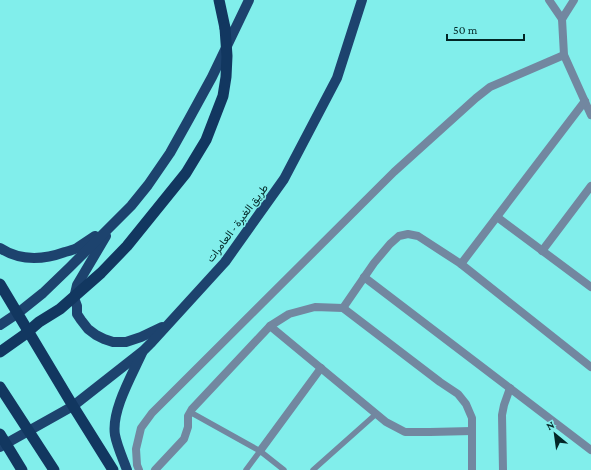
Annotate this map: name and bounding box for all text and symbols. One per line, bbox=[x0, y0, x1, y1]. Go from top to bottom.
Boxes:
scale bar bbox=[447, 16, 524, 42]
text: 50 m bbox=[453, 23, 478, 37]
street label: طريق الغبرة - العامرات bbox=[204, 182, 271, 265]
north arrow bbox=[535, 414, 575, 454]
text: N bbox=[544, 418, 557, 432]

